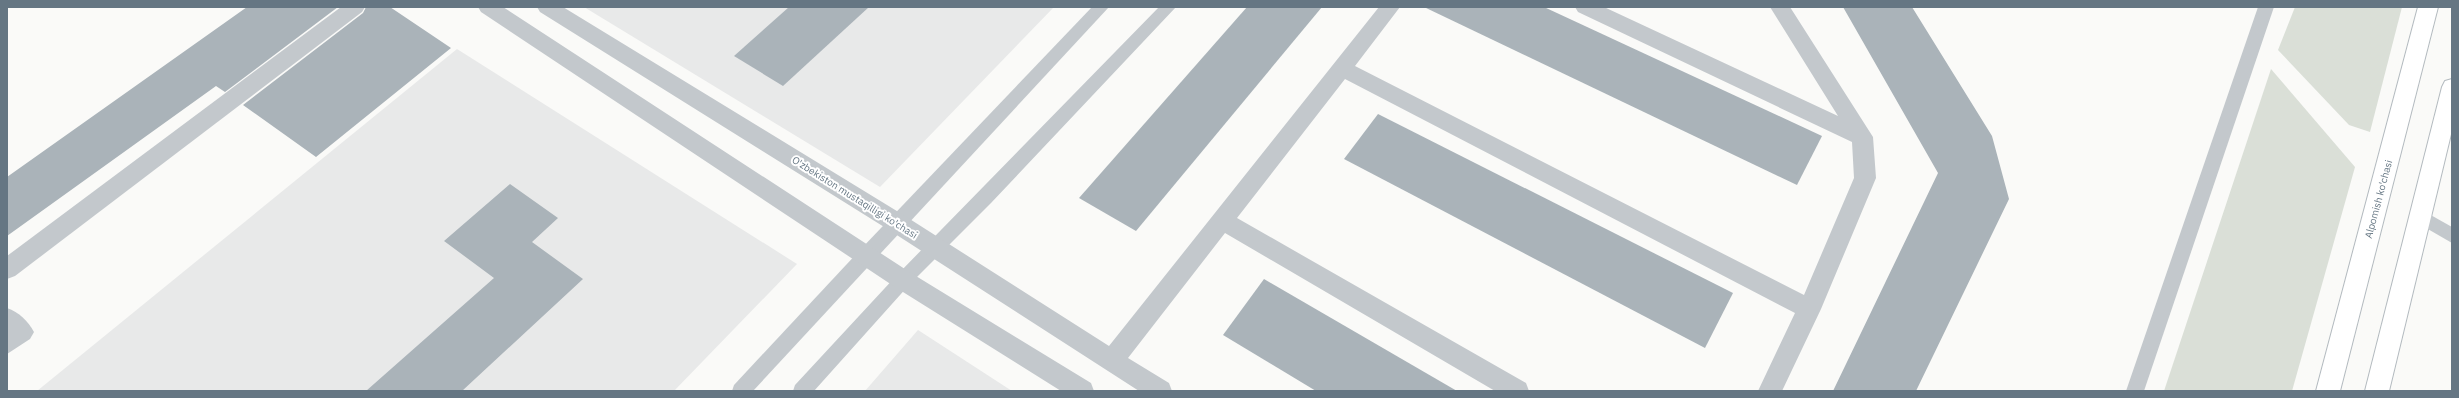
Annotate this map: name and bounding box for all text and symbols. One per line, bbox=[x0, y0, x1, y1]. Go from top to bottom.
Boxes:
street label: O'zbekiston mustaqilligi ko'chasi bbox=[790, 153, 920, 242]
street label: Alpomish ko'chasi bbox=[2362, 158, 2395, 240]

